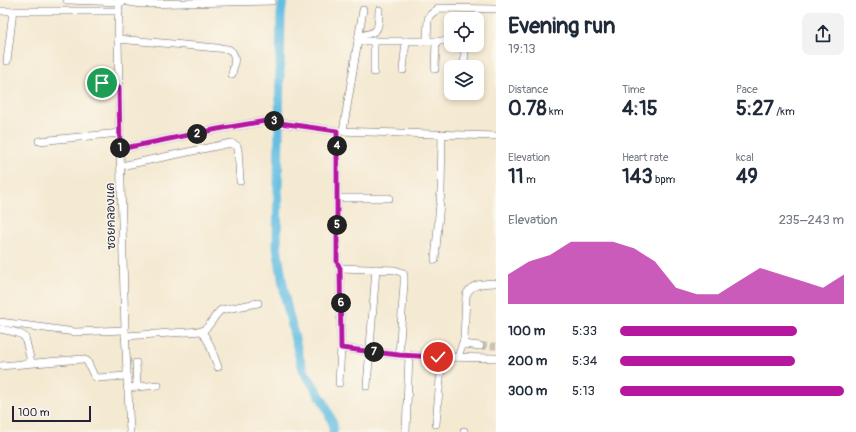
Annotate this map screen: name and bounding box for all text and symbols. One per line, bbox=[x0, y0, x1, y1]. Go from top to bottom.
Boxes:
map controls bbox=[444, 12, 484, 100]
button: locate bbox=[444, 12, 484, 52]
text: Evening run bbox=[508, 12, 616, 40]
button: share bbox=[802, 13, 844, 55]
text: 19:13 bbox=[508, 41, 536, 57]
button: layers bbox=[444, 60, 484, 100]
pin bbox=[85, 66, 119, 100]
icon: arrive bbox=[91, 72, 113, 94]
text: Distance bbox=[508, 83, 548, 96]
text: Time bbox=[622, 83, 645, 96]
text: Pace bbox=[736, 83, 758, 96]
text: 0.78 bbox=[508, 96, 547, 121]
text: 4:15 bbox=[622, 96, 658, 121]
text: 5:27 bbox=[736, 96, 774, 121]
text: km bbox=[547, 105, 563, 118]
text: /km bbox=[774, 105, 795, 118]
pin: 3 bbox=[264, 111, 284, 131]
text: 3 bbox=[271, 114, 277, 127]
pin: 2 bbox=[187, 124, 207, 144]
text: 2 bbox=[194, 127, 200, 140]
pin: 4 bbox=[327, 136, 347, 156]
pin: 1 bbox=[110, 138, 130, 158]
text: 4 bbox=[334, 139, 340, 152]
text: 1 bbox=[118, 141, 122, 154]
text: Elevation bbox=[508, 151, 550, 164]
text: Heart rate bbox=[622, 151, 668, 164]
text: kcal bbox=[736, 151, 754, 164]
text: 11 bbox=[508, 164, 524, 189]
text: 143 bbox=[622, 164, 653, 189]
text: 49 bbox=[736, 164, 758, 189]
text: m bbox=[524, 173, 536, 186]
text: bpm bbox=[653, 173, 675, 186]
street label: ซอยคลองแค bbox=[103, 182, 119, 250]
text: Elevation bbox=[508, 212, 558, 228]
text: 235–243 m bbox=[779, 212, 844, 228]
pin: 5 bbox=[327, 215, 347, 235]
text: 5 bbox=[334, 218, 340, 231]
pin: 6 bbox=[331, 293, 351, 313]
text: 6 bbox=[338, 296, 344, 309]
text: 100 m bbox=[508, 323, 545, 339]
text: 5:33 bbox=[572, 323, 597, 339]
pin bbox=[421, 340, 455, 374]
pin: 7 bbox=[364, 342, 384, 362]
text: 7 bbox=[371, 345, 377, 358]
icon: check bbox=[427, 346, 449, 368]
text: 200 m bbox=[508, 353, 547, 369]
text: 5:34 bbox=[572, 353, 597, 369]
text: 300 m bbox=[508, 383, 547, 399]
text: 5:13 bbox=[572, 383, 595, 399]
scale bar bbox=[12, 404, 91, 423]
text: 100 m bbox=[18, 406, 49, 419]

